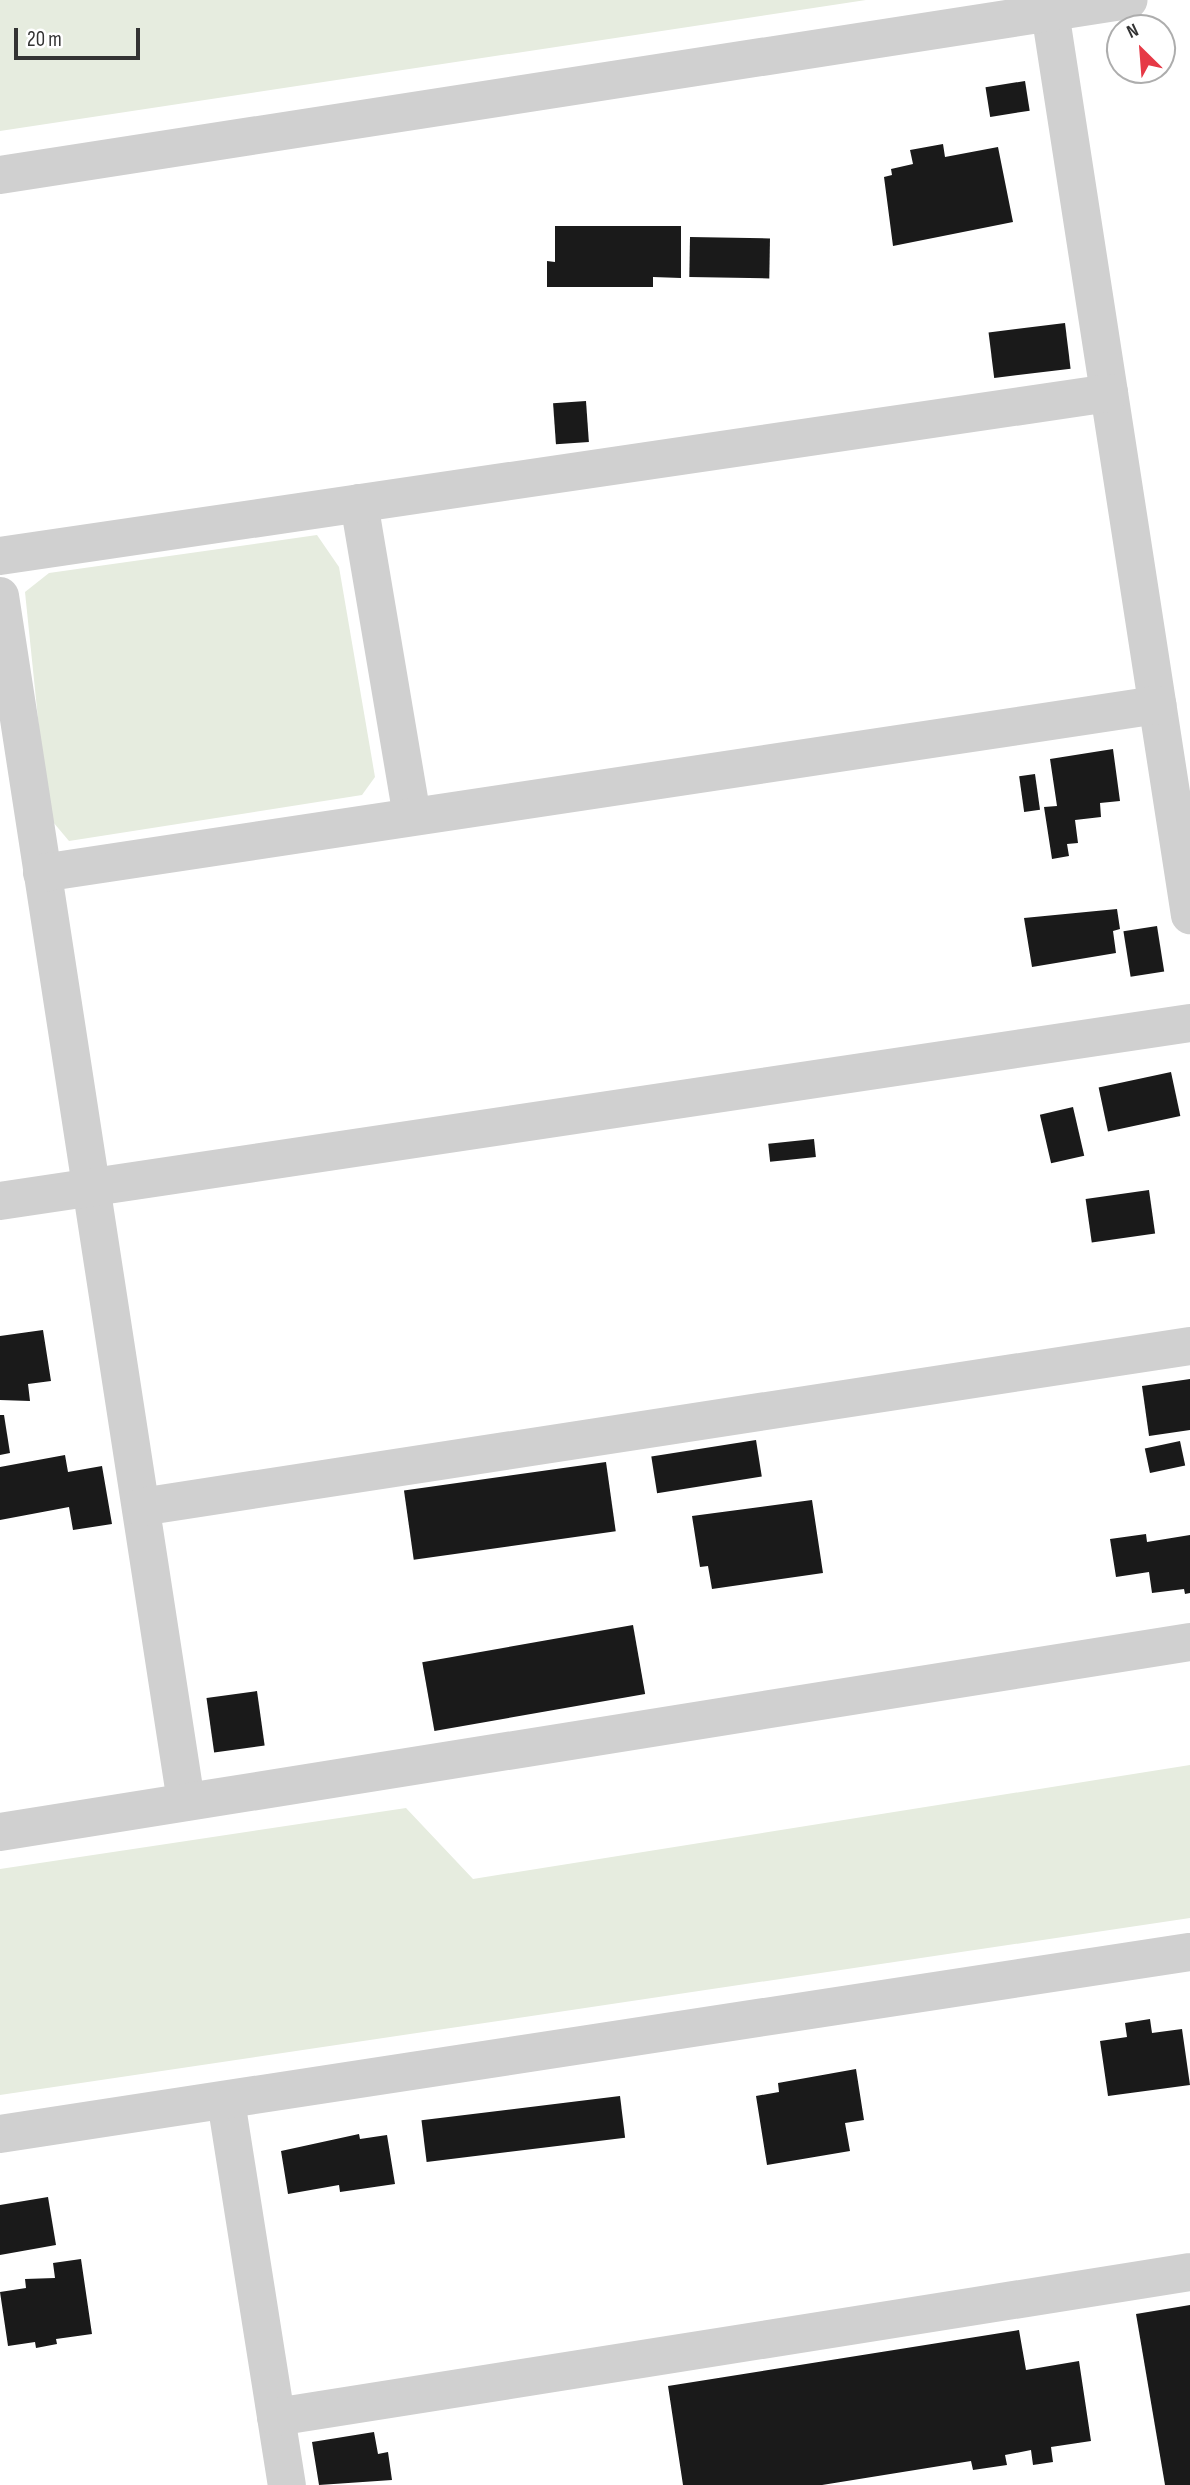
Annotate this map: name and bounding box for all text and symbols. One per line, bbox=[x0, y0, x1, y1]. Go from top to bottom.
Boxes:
scale bar bbox=[18, 14, 144, 58]
north arrow bbox=[1106, 14, 1176, 84]
text: N bbox=[1123, 19, 1142, 44]
text: 20 m bbox=[27, 27, 62, 52]

